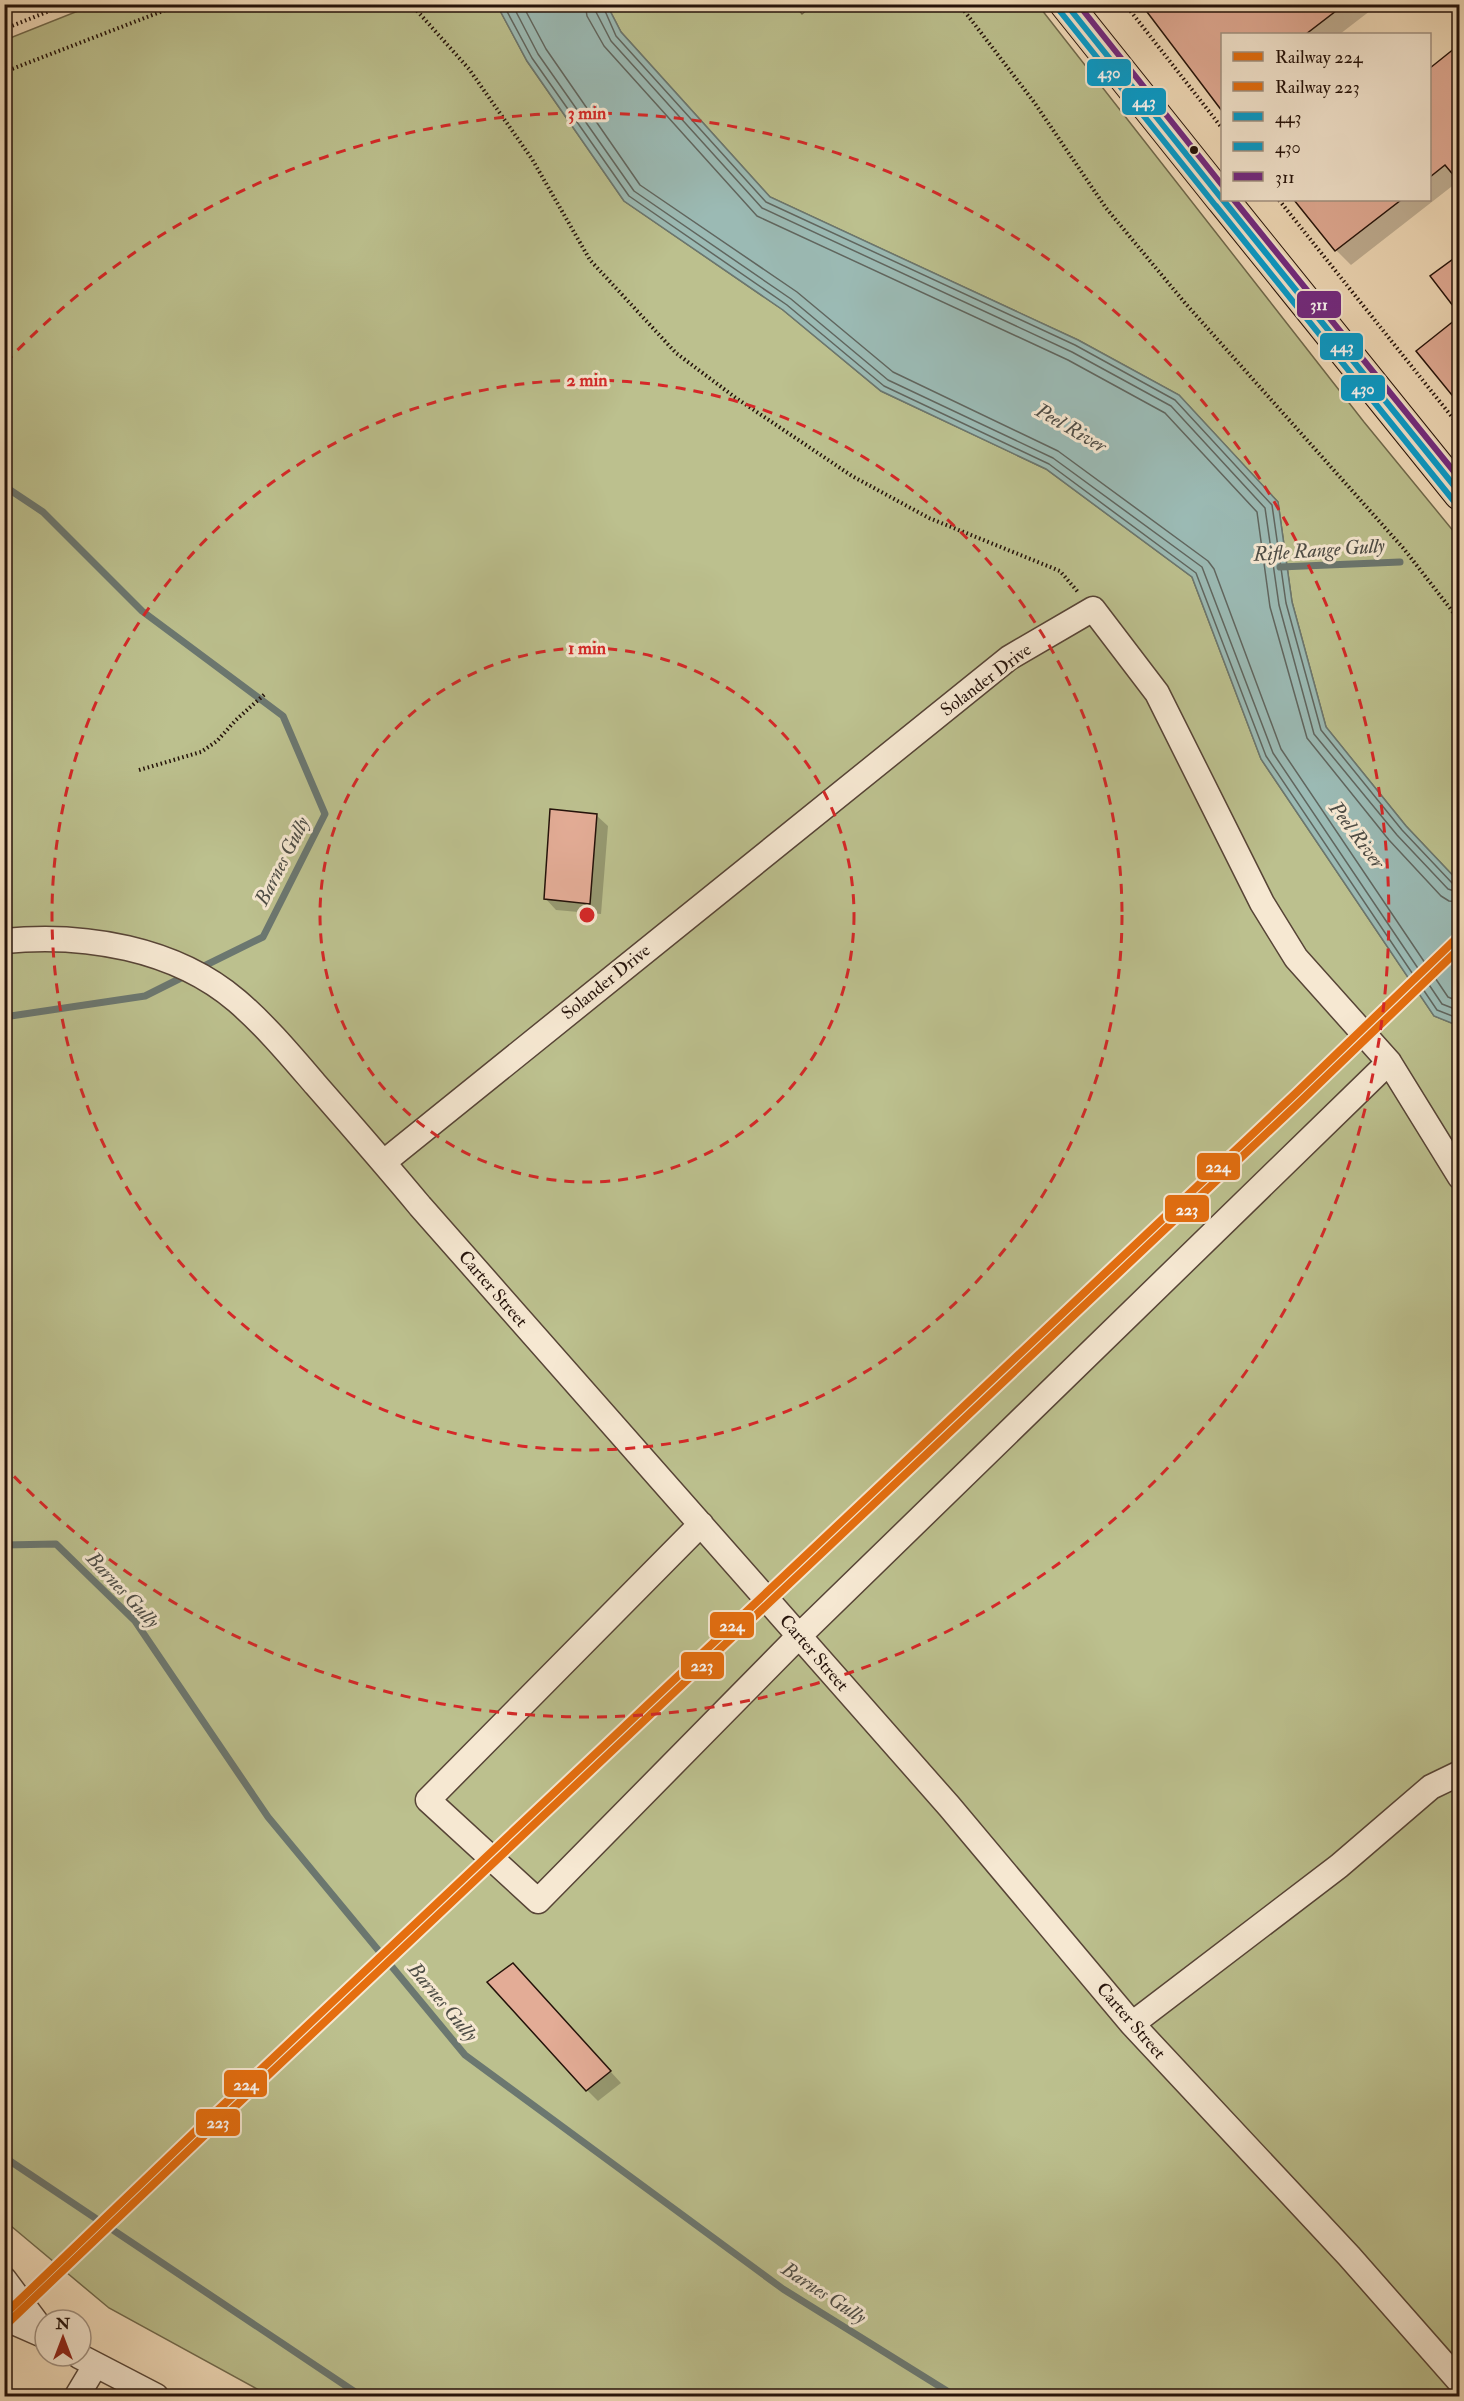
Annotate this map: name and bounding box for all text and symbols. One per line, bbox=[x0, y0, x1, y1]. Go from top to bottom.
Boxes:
legend bbox=[1221, 33, 1431, 201]
text: Railway 224 bbox=[1275, 46, 1364, 69]
line badge: 430 bbox=[1086, 58, 1132, 87]
text: 430 bbox=[1097, 63, 1120, 83]
text: Railway 223 bbox=[1275, 76, 1360, 99]
line badge: 443 bbox=[1121, 87, 1167, 116]
text: 443 bbox=[1131, 92, 1156, 112]
text: 3 min bbox=[568, 102, 607, 125]
text: 443 bbox=[1275, 106, 1301, 129]
text: 430 bbox=[1275, 136, 1301, 159]
unlabelled marker bbox=[1188, 144, 1200, 156]
text: 311 bbox=[1275, 166, 1295, 189]
line badge: 311 bbox=[1296, 290, 1342, 319]
text: 311 bbox=[1310, 295, 1328, 315]
line badge: 443 bbox=[1319, 332, 1364, 361]
text: 443 bbox=[1329, 337, 1354, 357]
text: 2 min bbox=[567, 369, 608, 392]
line badge: 430 bbox=[1340, 374, 1386, 402]
text: 430 bbox=[1351, 379, 1374, 399]
water label: Peel River bbox=[1030, 397, 1112, 459]
water label: Rifle Range Gully bbox=[1251, 533, 1386, 567]
text: 1 min bbox=[568, 637, 607, 660]
street label: Solander Drive bbox=[936, 638, 1036, 722]
water label: Peel River bbox=[1323, 796, 1391, 875]
water label: Barnes Gully bbox=[249, 812, 315, 910]
centre of rings bbox=[577, 905, 597, 925]
street label: Solander Drive bbox=[557, 939, 656, 1025]
line badge: 224 bbox=[1196, 1152, 1241, 1181]
text: 224 bbox=[1206, 1157, 1232, 1177]
line badge: 223 bbox=[1164, 1194, 1210, 1223]
text: 223 bbox=[1176, 1200, 1198, 1220]
street label: Carter Street bbox=[453, 1246, 533, 1332]
water label: Barnes Gully bbox=[80, 1546, 165, 1634]
street label: Carter Street bbox=[774, 1610, 854, 1696]
line badge: 224 bbox=[709, 1611, 755, 1639]
text: 224 bbox=[720, 1616, 746, 1636]
line badge: 223 bbox=[680, 1651, 725, 1680]
text: 223 bbox=[691, 1656, 713, 1676]
water label: Barnes Gully bbox=[402, 1956, 484, 2047]
street label: Carter Street bbox=[1091, 1978, 1171, 2064]
line badge: 224 bbox=[223, 2069, 268, 2098]
text: 224 bbox=[234, 2075, 260, 2095]
line badge: 223 bbox=[195, 2108, 241, 2137]
text: 223 bbox=[207, 2113, 229, 2133]
water label: Barnes Gully bbox=[776, 2256, 871, 2330]
north arrow bbox=[33, 2308, 93, 2368]
text: N bbox=[55, 2314, 71, 2334]

